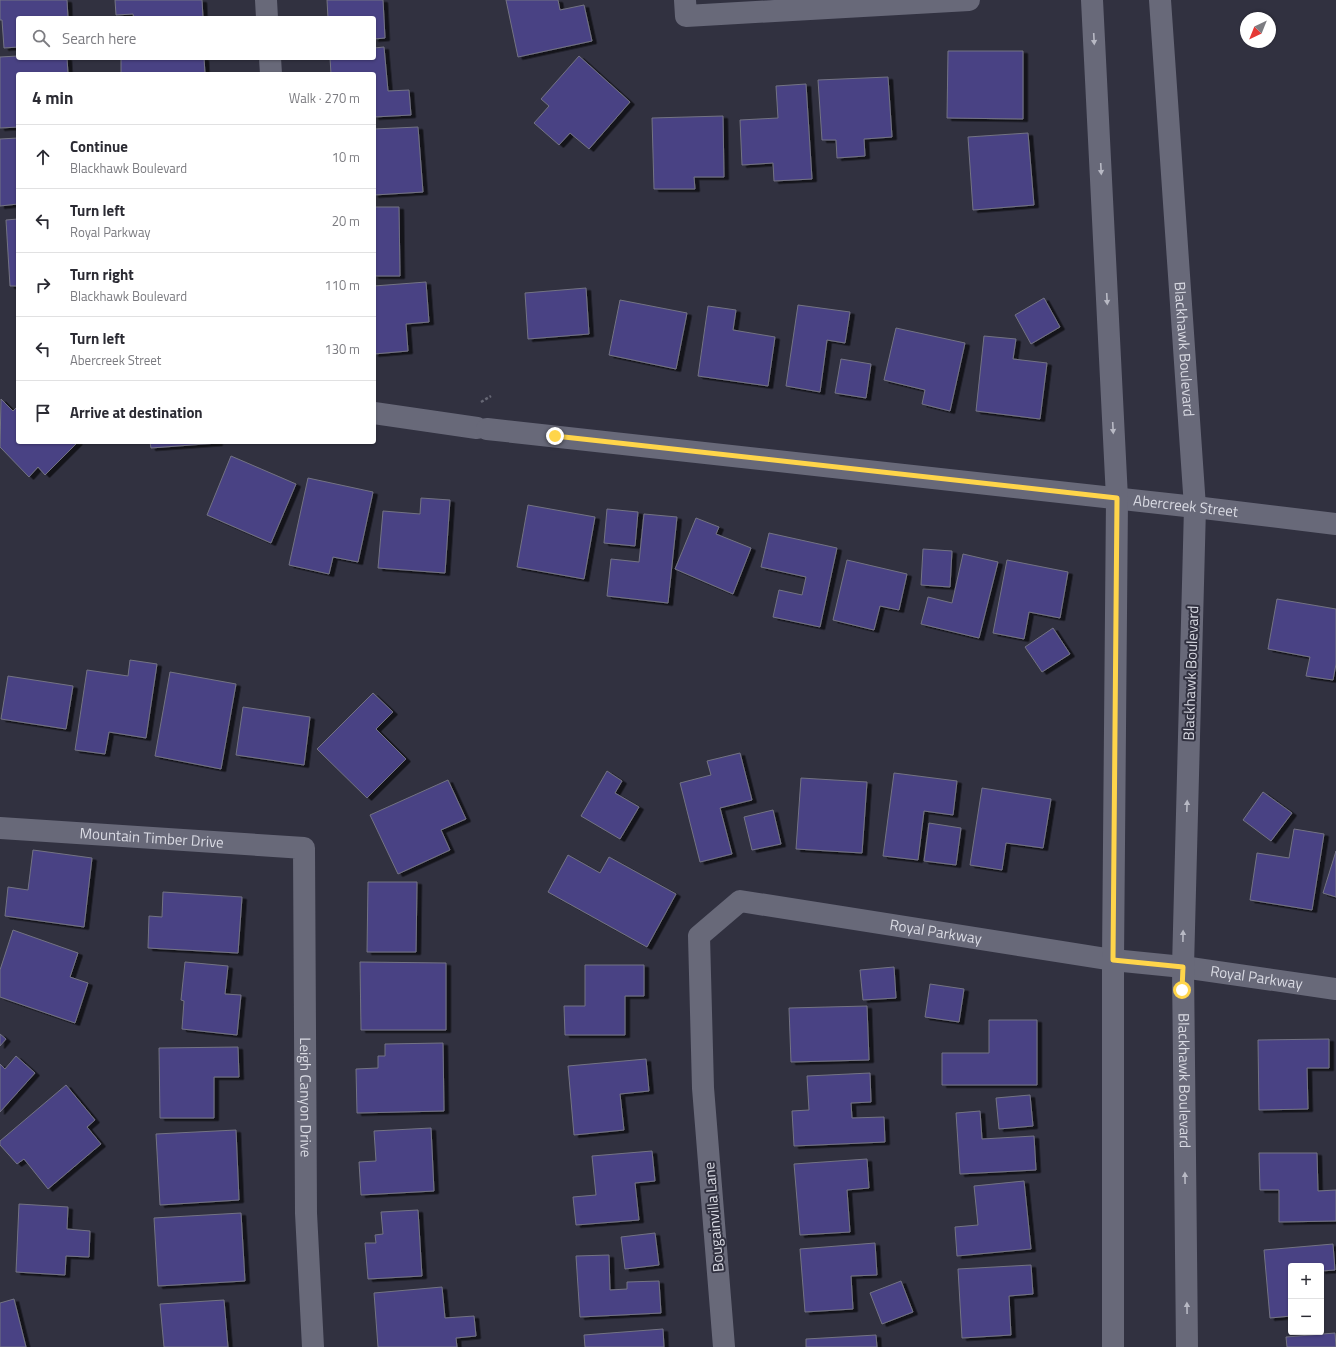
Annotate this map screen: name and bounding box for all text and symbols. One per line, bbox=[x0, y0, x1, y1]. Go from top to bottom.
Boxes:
north arrow bbox=[1240, 12, 1276, 48]
search box bbox=[16, 16, 376, 60]
icon: search bbox=[30, 27, 52, 49]
text: Search here bbox=[62, 27, 136, 50]
one-way arrow bbox=[1091, 33, 1098, 45]
text: 4 min bbox=[32, 85, 73, 111]
text: Walk · 270 m bbox=[289, 88, 360, 108]
text: Continue bbox=[70, 135, 128, 158]
icon: ahead bbox=[32, 146, 54, 168]
text: 10 m bbox=[332, 147, 360, 167]
text: Blackhawk Boulevard bbox=[70, 158, 187, 178]
one-way arrow bbox=[1097, 163, 1104, 175]
text: Turn left bbox=[70, 199, 125, 222]
icon: left bbox=[32, 210, 54, 232]
text: 20 m bbox=[332, 211, 360, 231]
text: Royal Parkway bbox=[70, 222, 151, 242]
text: Turn right bbox=[70, 263, 134, 286]
icon: right bbox=[32, 274, 54, 296]
text: 110 m bbox=[324, 275, 360, 295]
street label: Blackhawk Boulevard bbox=[1168, 281, 1201, 417]
text: Blackhawk Boulevard bbox=[70, 286, 187, 306]
one-way arrow bbox=[1104, 293, 1110, 306]
text: Turn left bbox=[70, 327, 125, 350]
icon: left bbox=[32, 338, 54, 360]
text: 130 m bbox=[324, 339, 360, 359]
text: Abercreek Street bbox=[70, 350, 161, 370]
text: Arrive at destination bbox=[70, 401, 203, 424]
icon: arrive bbox=[32, 402, 54, 424]
one-way arrow bbox=[1110, 422, 1117, 434]
route end bbox=[546, 427, 564, 445]
street label: Abercreek Street bbox=[1132, 488, 1240, 523]
street label: Blackhawk Boulevard bbox=[1177, 605, 1204, 741]
one-way arrow bbox=[1184, 799, 1190, 812]
street label: Mountain Timber Drive bbox=[79, 821, 225, 854]
street label: Royal Parkway bbox=[888, 913, 984, 950]
one-way arrow bbox=[1180, 930, 1187, 942]
street label: Royal Parkway bbox=[1209, 959, 1304, 995]
route start bbox=[1173, 981, 1191, 999]
street label: Blackhawk Boulevard bbox=[1172, 1013, 1197, 1148]
street label: Leigh Canyon Drive bbox=[294, 1037, 318, 1157]
street label: Bougainvilla Lane bbox=[697, 1161, 730, 1273]
one-way arrow bbox=[1182, 1171, 1188, 1184]
map controls bbox=[1288, 1263, 1324, 1335]
button: + bbox=[1288, 1263, 1324, 1299]
button: − bbox=[1288, 1299, 1324, 1335]
one-way arrow bbox=[1184, 1301, 1190, 1314]

